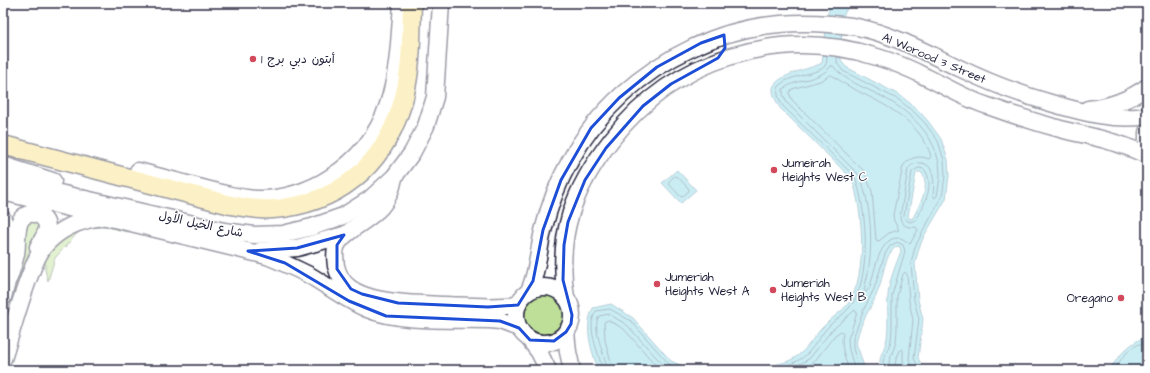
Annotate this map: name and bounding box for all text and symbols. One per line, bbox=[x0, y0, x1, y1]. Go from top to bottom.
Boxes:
street label: Al Worood 3 Street bbox=[879, 29, 989, 88]
place label: أبتون دبي برج 1 bbox=[261, 51, 335, 70]
marker: أبتون دبي برج 1 bbox=[248, 54, 258, 64]
place label: Jumeirah Heights West C bbox=[782, 155, 868, 187]
marker: Jumeirah Heights West C bbox=[769, 165, 779, 175]
street label: شارع الخيل الأول bbox=[157, 207, 245, 242]
place label: Jumeriah Heights West A bbox=[665, 269, 750, 301]
place label: Jumeriah Heights West B bbox=[781, 275, 867, 307]
marker: Jumeriah Heights West A bbox=[652, 279, 662, 289]
marker: Jumeriah Heights West B bbox=[768, 285, 778, 295]
place label: Oregano bbox=[1067, 290, 1113, 308]
marker: Oregano bbox=[1116, 293, 1126, 303]

